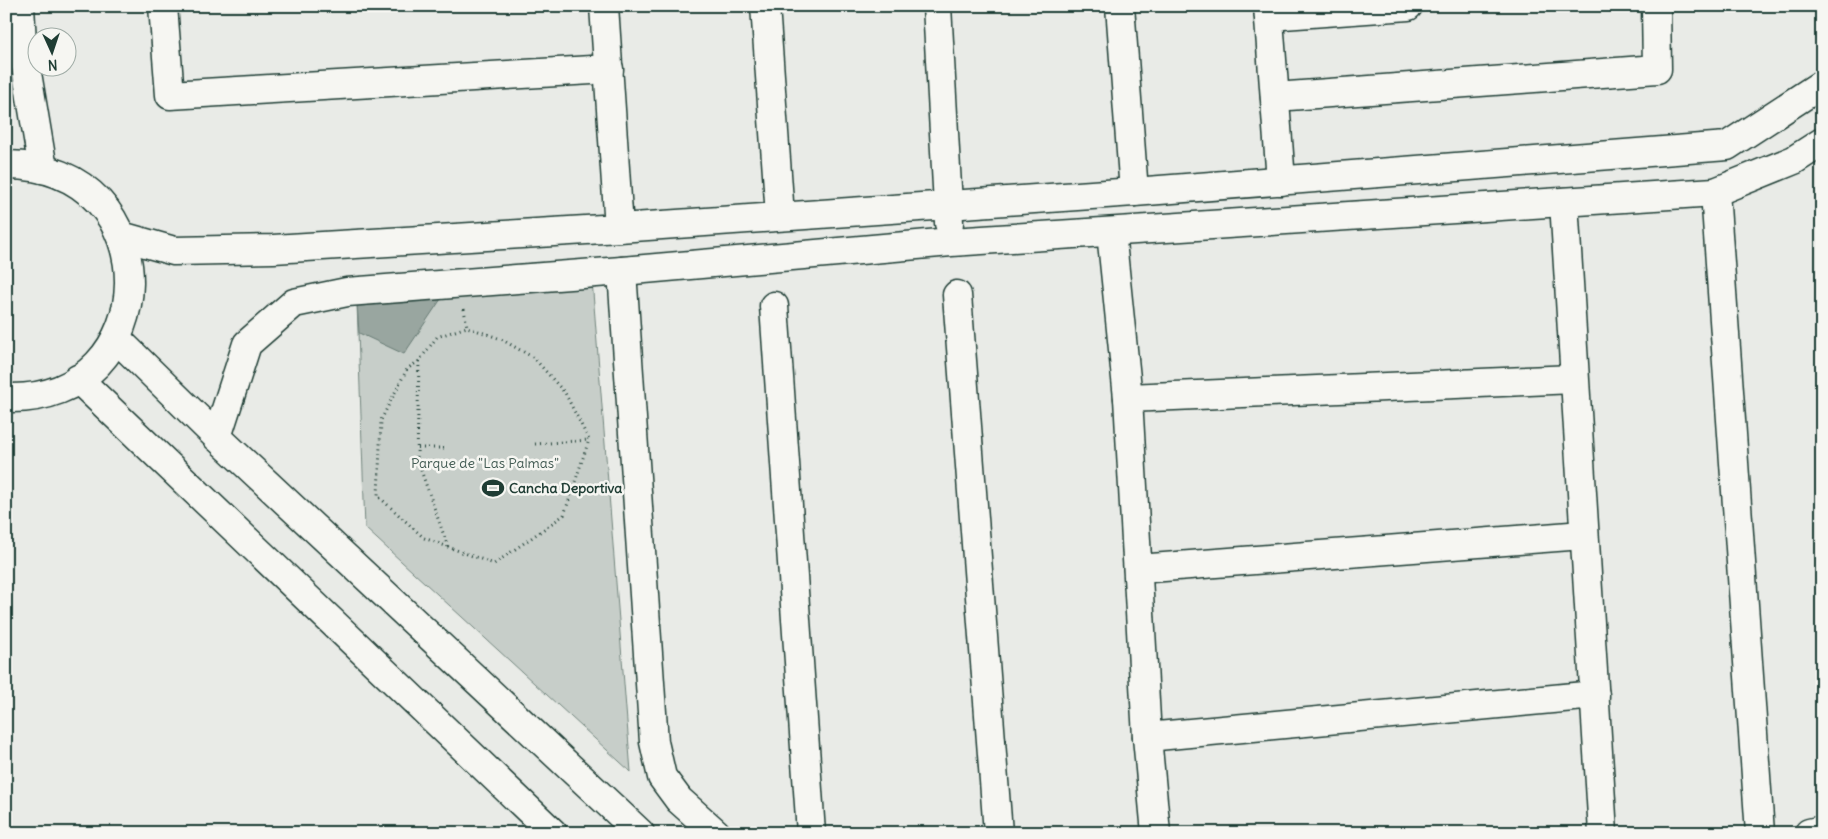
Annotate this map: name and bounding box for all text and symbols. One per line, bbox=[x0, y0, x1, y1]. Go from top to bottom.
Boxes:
north arrow bbox=[28, 28, 78, 78]
text: N bbox=[47, 56, 58, 74]
park label: Parque de "Las Palmas" bbox=[411, 454, 559, 472]
sports icon: Cancha Deportiva bbox=[480, 475, 506, 501]
place label: Cancha Deportiva bbox=[509, 479, 622, 497]

